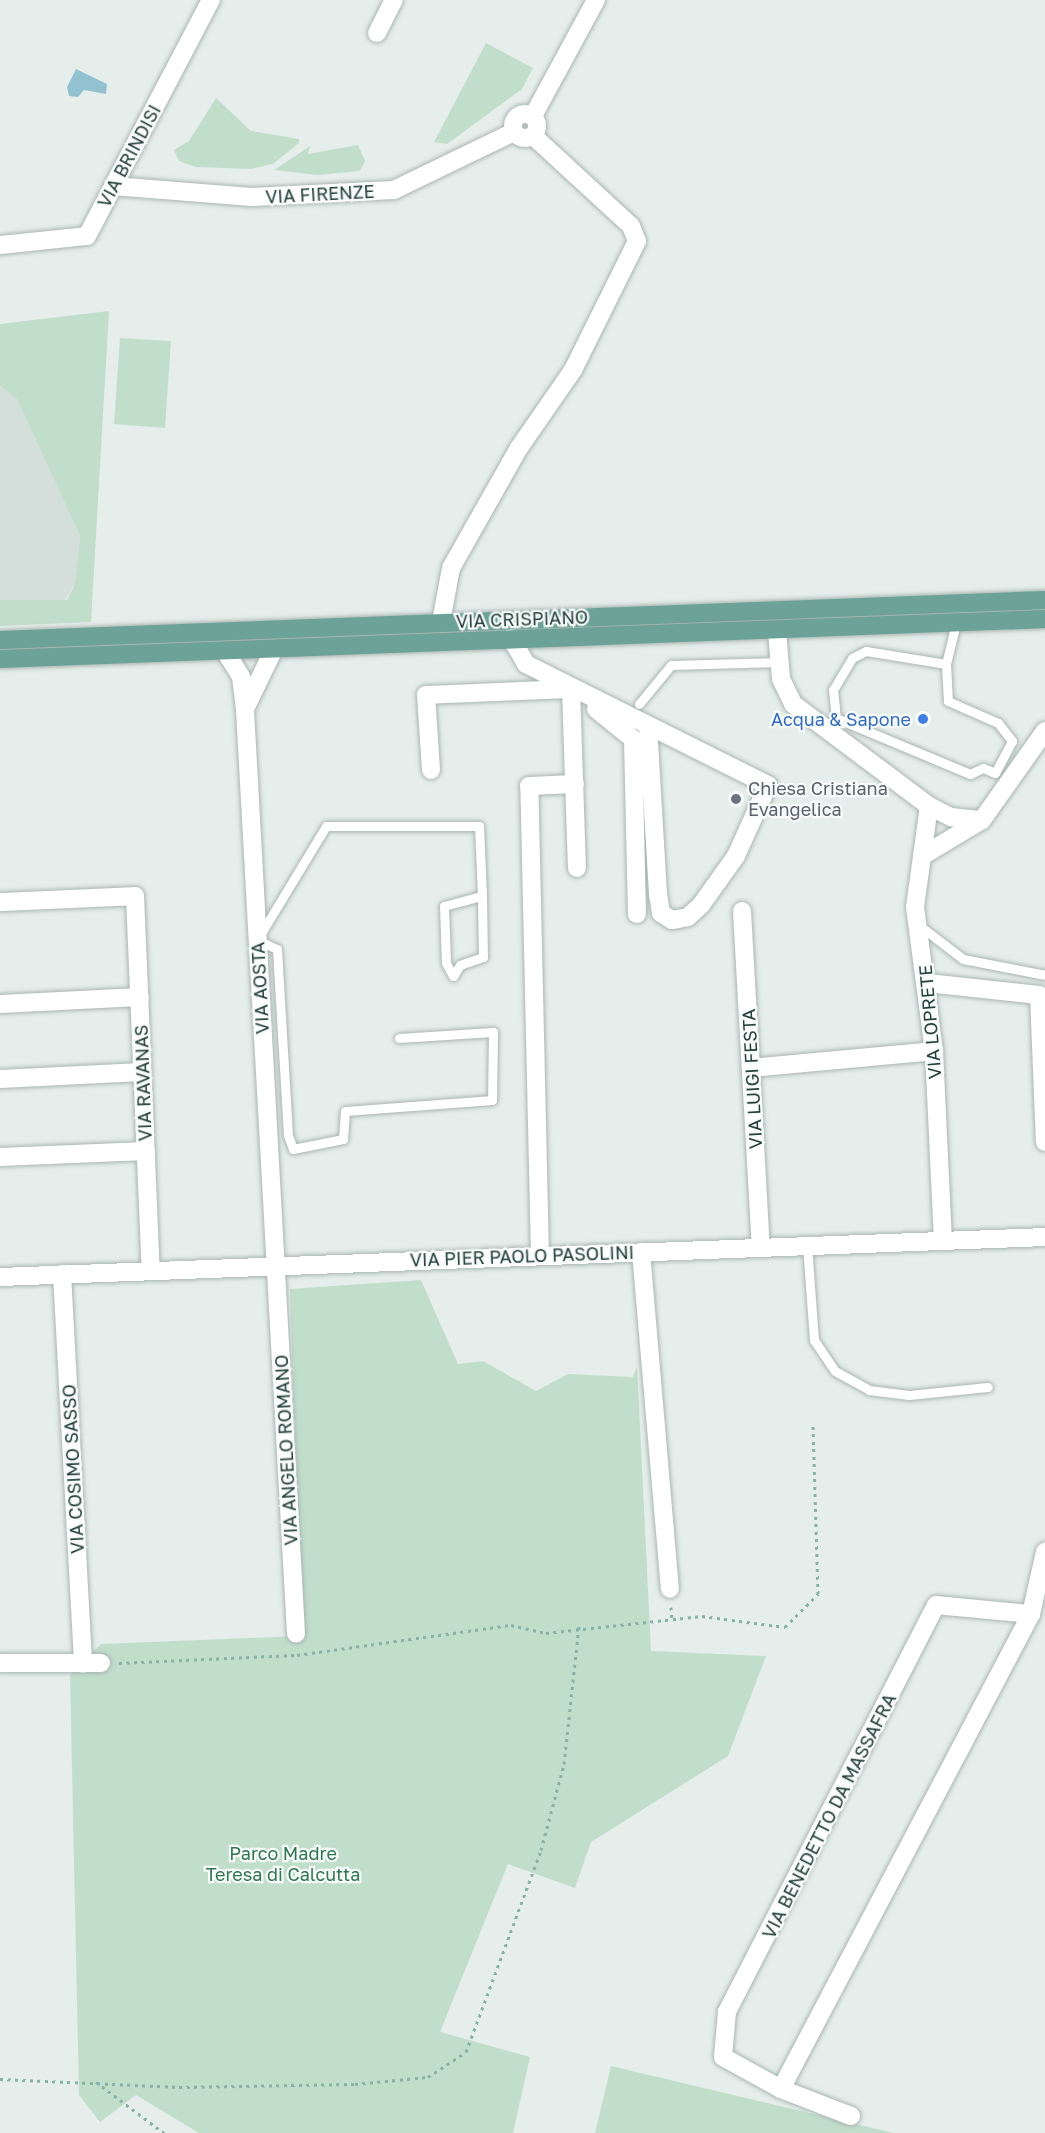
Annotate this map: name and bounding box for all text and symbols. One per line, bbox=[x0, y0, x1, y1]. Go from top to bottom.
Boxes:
street label: VIA BRINDISI bbox=[93, 101, 165, 211]
street label: VIA FIRENZE bbox=[265, 180, 375, 208]
street label: VIA CRISPIANO bbox=[455, 606, 589, 632]
place label: Acqua & Sapone bbox=[771, 708, 911, 730]
marker: Acqua & Sapone bbox=[916, 712, 930, 726]
place label: Chiesa Cristiana Evangelica bbox=[748, 778, 888, 820]
marker: Chiesa Cristiana Evangelica bbox=[729, 792, 743, 806]
street label: VIA AOSTA bbox=[247, 941, 273, 1035]
street label: VIA LOPRETE bbox=[914, 964, 946, 1080]
street label: VIA LUIGI FESTA bbox=[738, 1008, 766, 1150]
street label: VIA RAVANAS bbox=[130, 1024, 156, 1142]
street label: VIA PIER PAOLO PASOLINI bbox=[409, 1241, 635, 1271]
street label: VIA ANGELO ROMANO bbox=[270, 1354, 302, 1546]
street label: VIA COSIMO SASSO bbox=[58, 1384, 88, 1554]
street label: VIA BENEDETTO DA MASSAFRA bbox=[758, 1690, 900, 1942]
park label: Parco Madre Teresa di Calcutta bbox=[206, 1843, 360, 1886]

